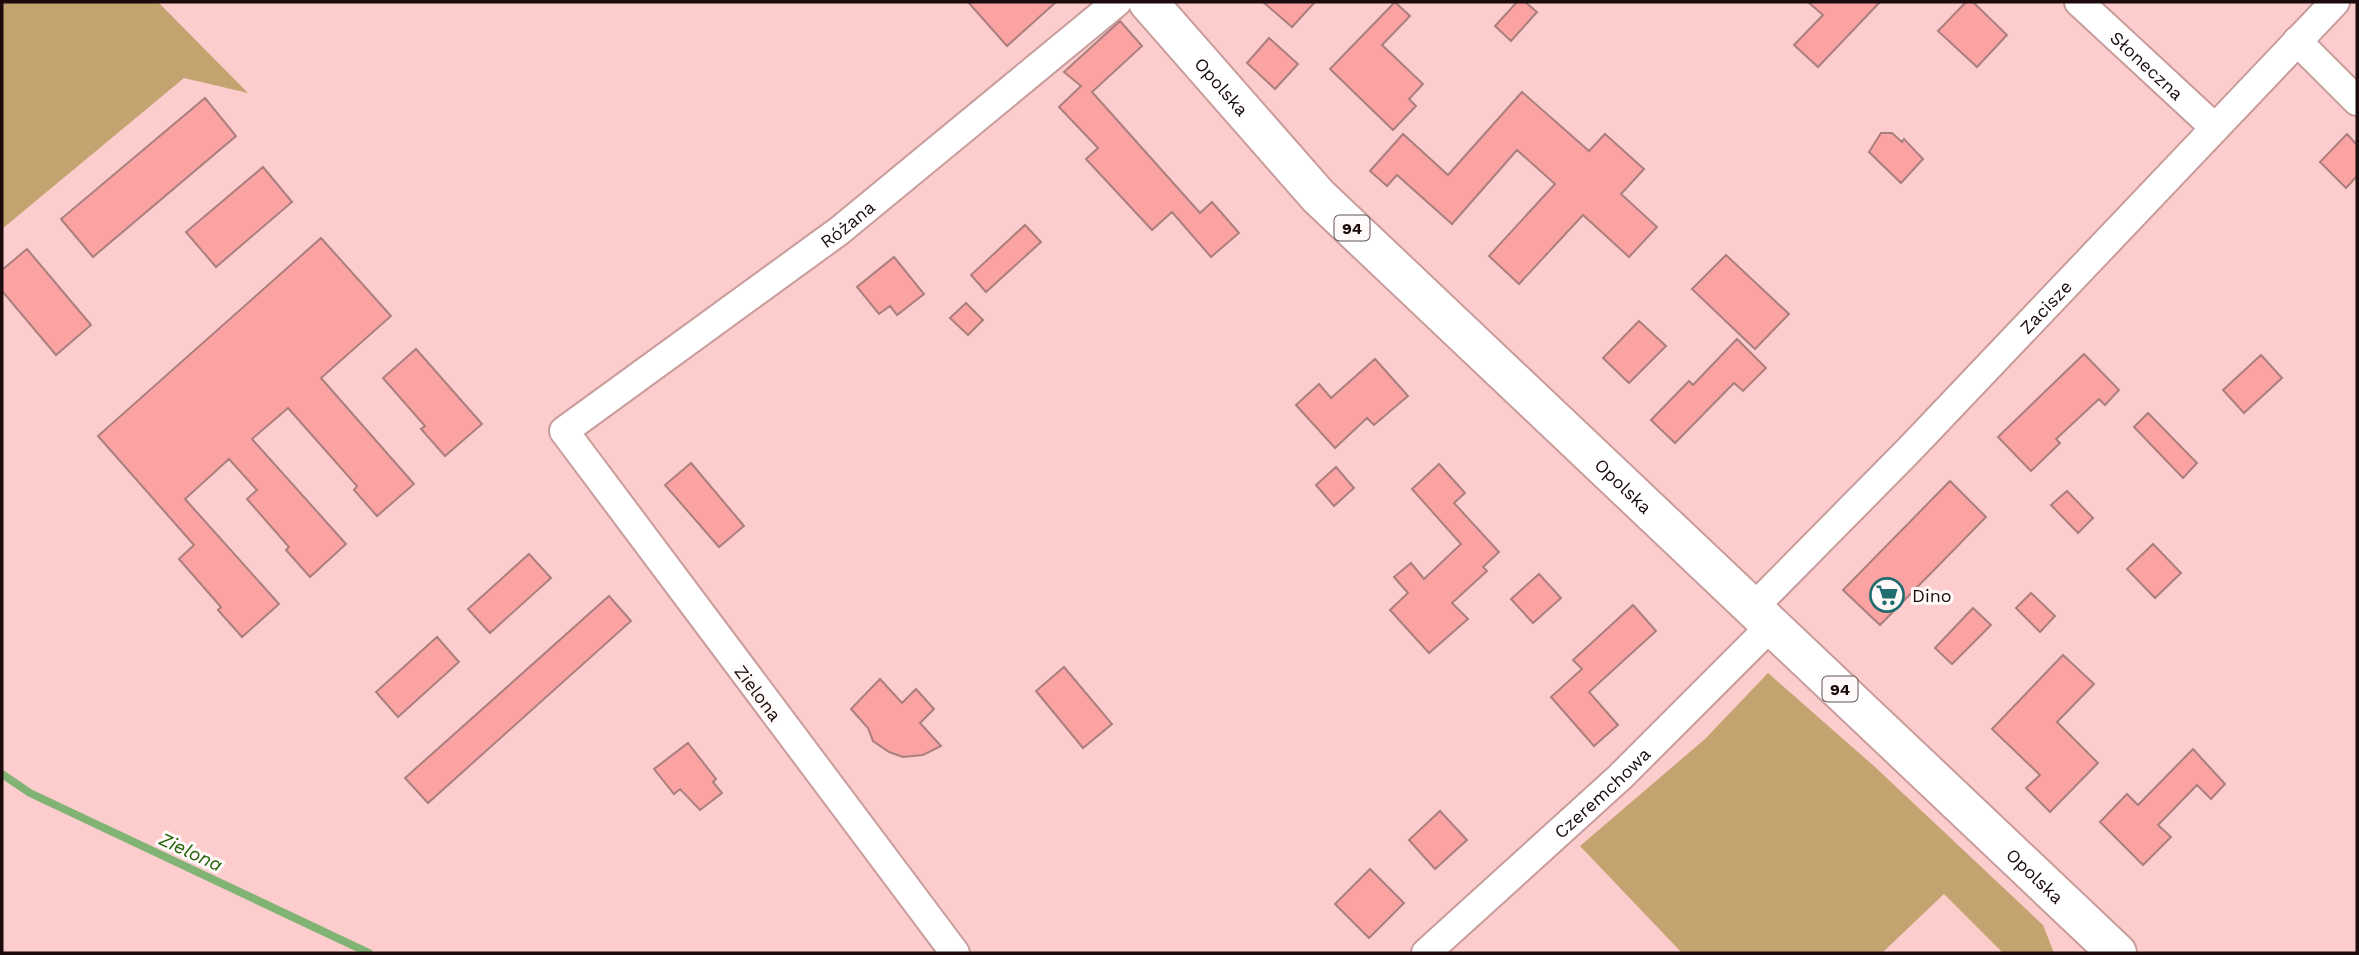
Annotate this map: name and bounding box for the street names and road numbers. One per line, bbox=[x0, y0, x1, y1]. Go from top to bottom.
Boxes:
street label: Słoneczna bbox=[2106, 26, 2188, 104]
street label: Opolska bbox=[1191, 53, 1253, 120]
street label: Różana bbox=[816, 196, 878, 252]
road number: 94 bbox=[1334, 216, 1370, 240]
street label: Zacisze bbox=[2015, 275, 2076, 338]
street label: Opolska bbox=[1591, 454, 1657, 518]
street label: Zielona bbox=[730, 661, 786, 725]
road number: 94 bbox=[1822, 676, 1857, 702]
street label: Czeremchowa bbox=[1549, 743, 1654, 842]
street label: Opolska bbox=[2002, 844, 2068, 908]

